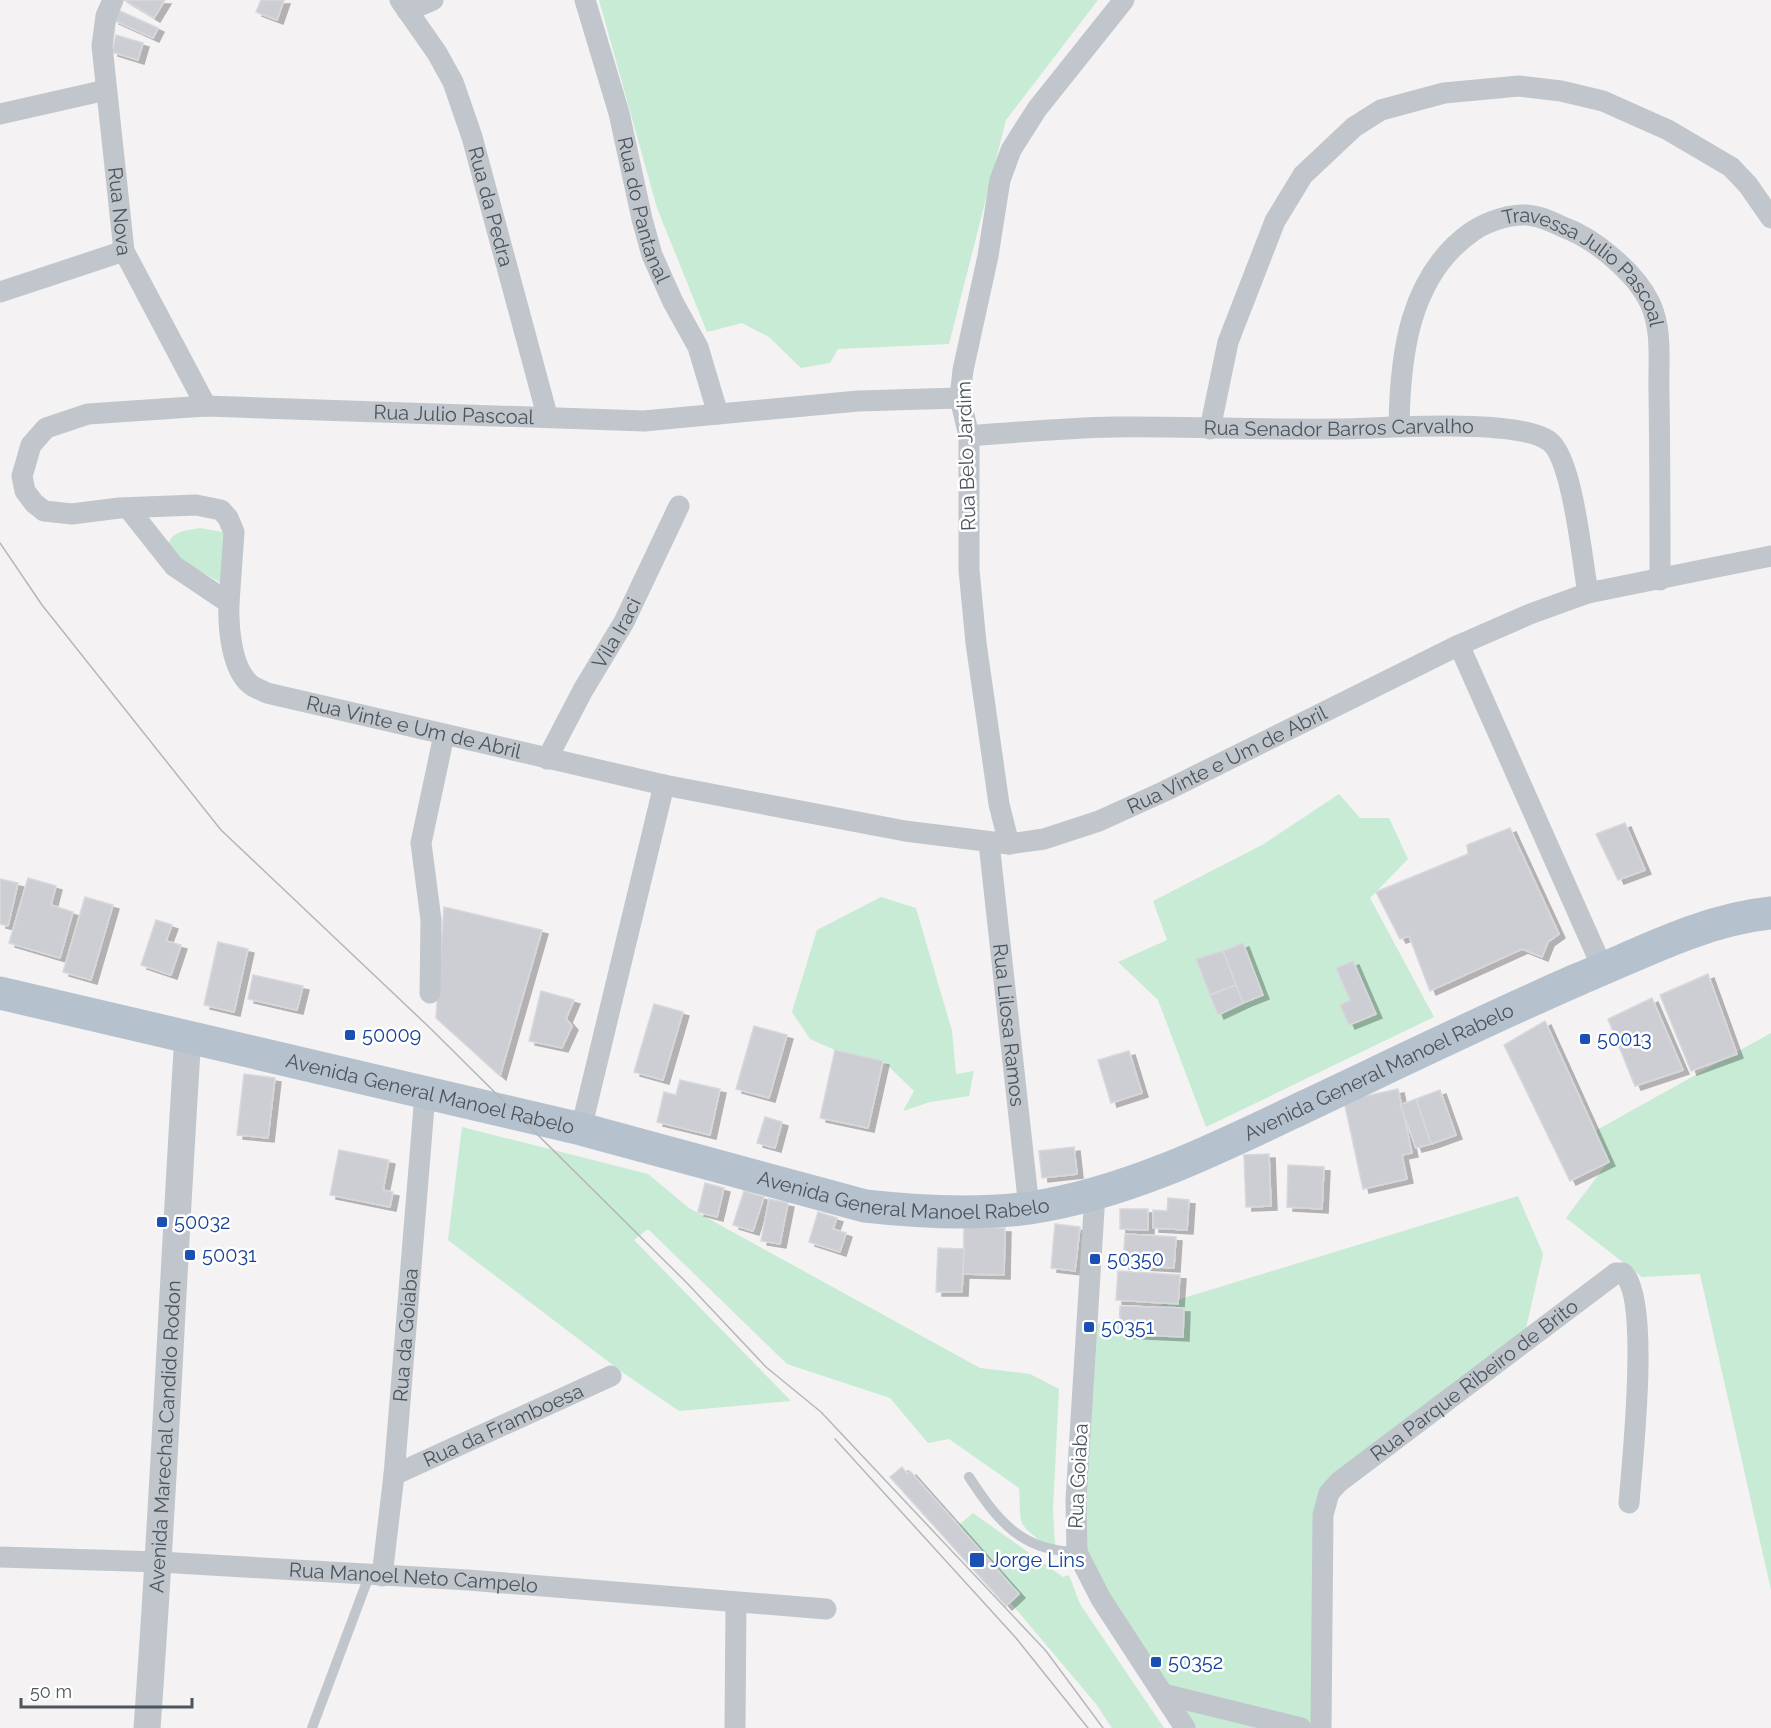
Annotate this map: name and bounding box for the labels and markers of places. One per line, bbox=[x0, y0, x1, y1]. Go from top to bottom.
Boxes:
place label: 50009 bbox=[362, 1023, 421, 1047]
place label: 50013 bbox=[1597, 1027, 1652, 1051]
marker: 50009 bbox=[343, 1028, 357, 1042]
marker: 50013 bbox=[1578, 1032, 1592, 1046]
place label: 50032 bbox=[174, 1210, 230, 1234]
marker: 50032 bbox=[155, 1215, 169, 1229]
place label: 50031 bbox=[202, 1243, 257, 1267]
place label: 50350 bbox=[1107, 1247, 1164, 1271]
marker: 50031 bbox=[183, 1248, 197, 1262]
marker: 50350 bbox=[1088, 1252, 1102, 1266]
place label: 50351 bbox=[1101, 1315, 1155, 1339]
marker: 50351 bbox=[1082, 1320, 1096, 1334]
place label: Jorge Lins bbox=[990, 1548, 1085, 1572]
marker: Jorge Lins bbox=[968, 1551, 986, 1569]
place label: 50352 bbox=[1168, 1650, 1223, 1674]
marker: 50352 bbox=[1149, 1655, 1163, 1669]

